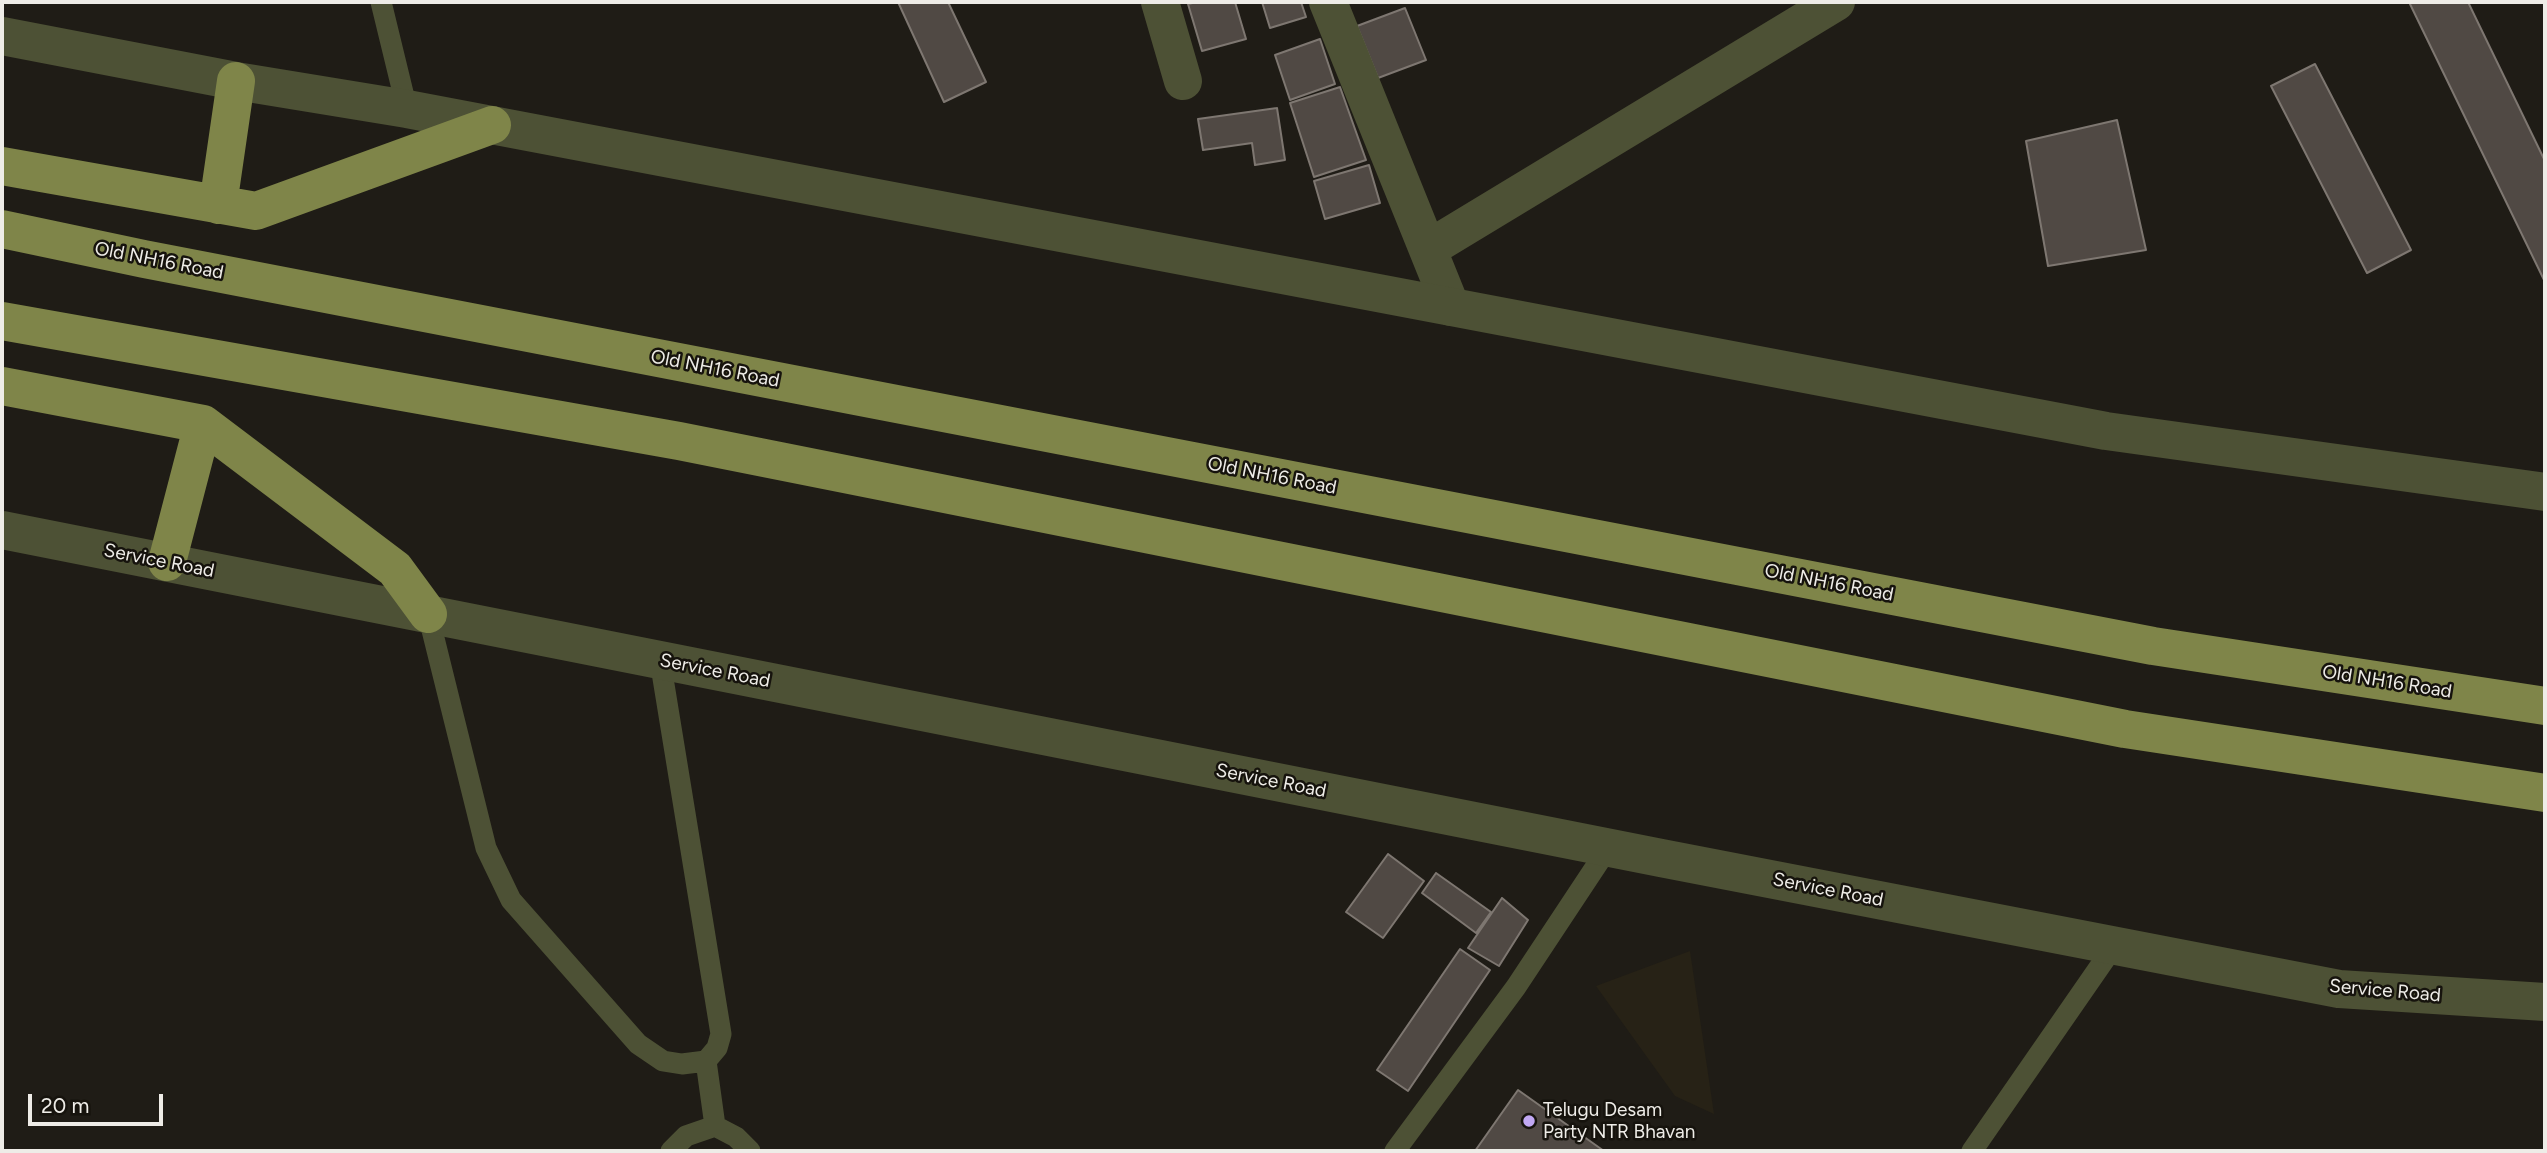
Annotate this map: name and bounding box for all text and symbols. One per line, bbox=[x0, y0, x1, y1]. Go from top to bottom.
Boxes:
street label: Old NH16 Road bbox=[93, 237, 225, 285]
street label: Old NH16 Road bbox=[649, 345, 781, 393]
street label: Old NH16 Road bbox=[1206, 452, 1338, 500]
street label: Service Road bbox=[102, 539, 216, 583]
street label: Old NH16 Road bbox=[1763, 559, 1895, 607]
street label: Service Road bbox=[658, 649, 772, 693]
street label: Old NH16 Road bbox=[2321, 661, 2453, 703]
street label: Service Road bbox=[1214, 759, 1328, 803]
street label: Service Road bbox=[1771, 868, 1885, 912]
street label: Service Road bbox=[2328, 975, 2442, 1007]
scale bar bbox=[32, 1080, 166, 1124]
text: 20 m bbox=[41, 1093, 89, 1118]
place label: Telugu Desam Party NTR Bhavan bbox=[1543, 1099, 1695, 1143]
marker: Telugu Desam Party NTR Bhavan bbox=[1521, 1113, 1537, 1129]

